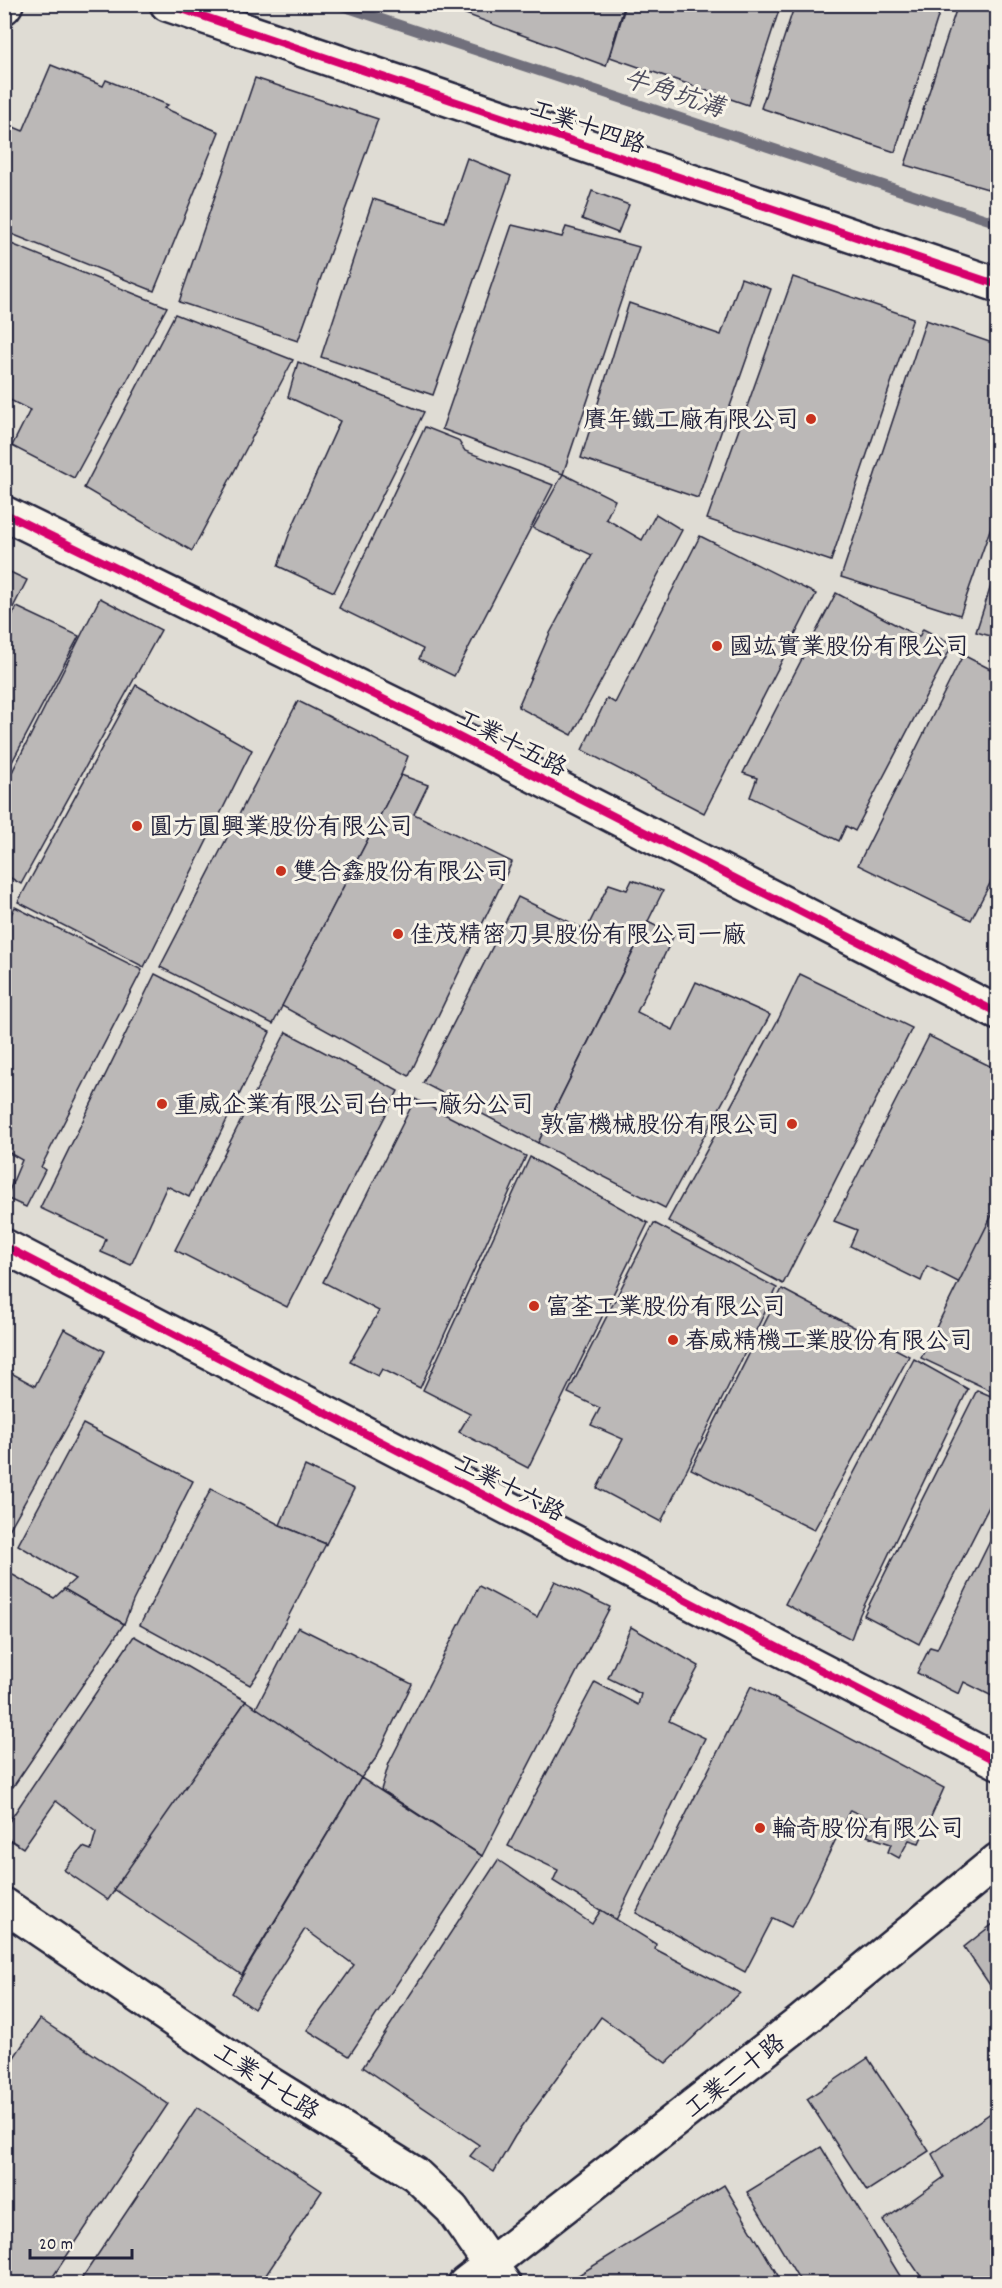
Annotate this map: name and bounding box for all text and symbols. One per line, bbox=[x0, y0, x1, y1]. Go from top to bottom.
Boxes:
water label: 牛角坑溝 bbox=[618, 62, 730, 130]
street label: 工業十四路 bbox=[525, 93, 649, 164]
place label: 賡年鐵工廠有限公司 bbox=[583, 405, 799, 439]
marker: 賡年鐵工廠有限公司 bbox=[804, 412, 818, 426]
place label: 國竑實業股份有限公司 bbox=[729, 632, 969, 666]
marker: 國竑實業股份有限公司 bbox=[710, 639, 724, 653]
street label: 工業十五路 bbox=[449, 702, 572, 787]
place label: 圓方圓興業股份有限公司 bbox=[149, 812, 413, 846]
marker: 圓方圓興業股份有限公司 bbox=[130, 819, 144, 833]
place label: 雙合鑫股份有限公司 bbox=[293, 857, 509, 891]
marker: 雙合鑫股份有限公司 bbox=[274, 864, 288, 878]
place label: 佳茂精密刀具股份有限公司一廠 bbox=[410, 920, 746, 954]
marker: 佳茂精密刀具股份有限公司一廠 bbox=[391, 927, 405, 941]
place label: 重威企業有限公司台中一廠分公司 bbox=[174, 1090, 534, 1124]
marker: 重威企業有限公司台中一廠分公司 bbox=[155, 1097, 169, 1111]
place label: 敦富機械股份有限公司 bbox=[540, 1110, 780, 1144]
marker: 敦富機械股份有限公司 bbox=[785, 1117, 799, 1131]
place label: 富荃工業股份有限公司 bbox=[546, 1292, 786, 1326]
marker: 富荃工業股份有限公司 bbox=[527, 1299, 541, 1313]
place label: 春威精機工業股份有限公司 bbox=[685, 1326, 973, 1360]
marker: 春威精機工業股份有限公司 bbox=[666, 1333, 680, 1347]
street label: 工業十六路 bbox=[447, 1447, 570, 1532]
place label: 輪奇股份有限公司 bbox=[772, 1814, 964, 1848]
marker: 輪奇股份有限公司 bbox=[753, 1821, 767, 1835]
street label: 工業二十路 bbox=[678, 2027, 794, 2128]
street label: 工業十七路 bbox=[206, 2037, 325, 2130]
scale bar bbox=[30, 2222, 132, 2260]
text: 20 m bbox=[39, 2233, 73, 2258]

